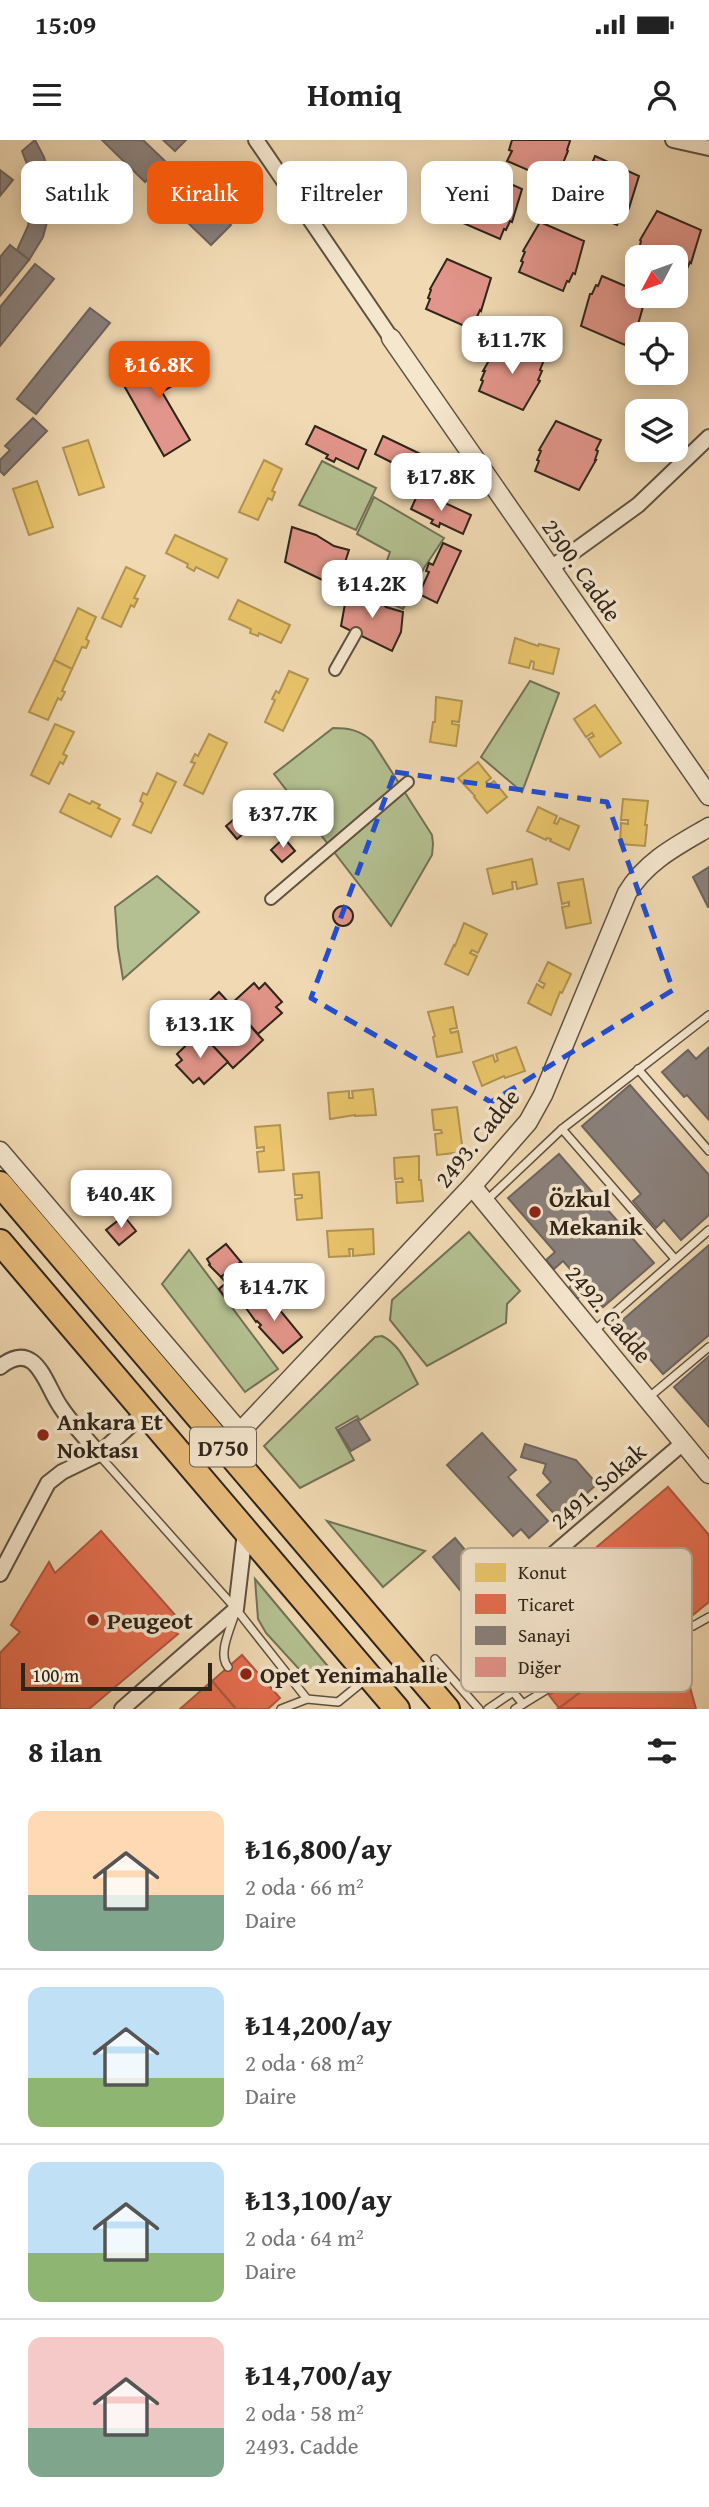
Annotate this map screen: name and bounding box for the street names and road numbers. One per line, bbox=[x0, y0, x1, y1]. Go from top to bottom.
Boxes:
street label: 2500. Cadde bbox=[534, 511, 630, 629]
street label: 2493. Cadde bbox=[426, 1081, 528, 1195]
street label: 2492. Cadde bbox=[557, 1257, 661, 1371]
road number: D750 bbox=[190, 1428, 256, 1466]
street label: 2491. Sokak bbox=[542, 1434, 654, 1538]

